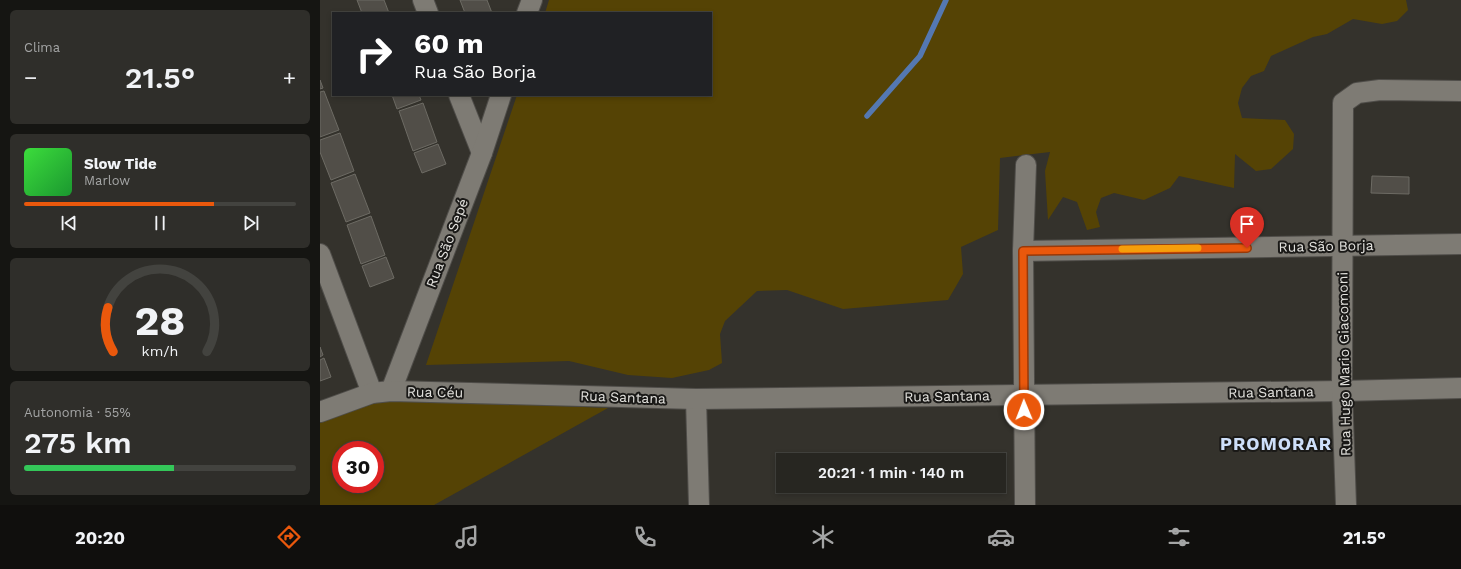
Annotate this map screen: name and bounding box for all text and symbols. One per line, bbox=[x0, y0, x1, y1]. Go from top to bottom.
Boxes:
text: 60 m bbox=[414, 27, 484, 60]
icon: right bbox=[348, 28, 400, 80]
text: Clima bbox=[24, 40, 60, 55]
text: 21.5° bbox=[125, 60, 195, 95]
text: Rua São Borja bbox=[414, 61, 536, 82]
text: − bbox=[24, 65, 37, 90]
text: + bbox=[283, 65, 296, 90]
text: Slow Tide bbox=[84, 155, 157, 173]
text: Marlow bbox=[84, 173, 130, 188]
street label: Rua São Sepé bbox=[423, 196, 471, 290]
pin bbox=[1230, 207, 1264, 248]
icon: previous bbox=[58, 212, 80, 234]
icon: pause bbox=[149, 212, 171, 234]
icon: next bbox=[240, 212, 262, 234]
icon: arrive bbox=[1236, 213, 1258, 235]
street label: Rua São Borja bbox=[1278, 237, 1374, 255]
street label: Rua Hugo Mario Giacomoni bbox=[1334, 272, 1354, 456]
text: 28 bbox=[135, 296, 185, 345]
text: km/h bbox=[142, 343, 178, 359]
street label: Rua Santana bbox=[1228, 383, 1314, 401]
street label: Rua Céu bbox=[407, 384, 463, 400]
street label: Rua Santana bbox=[904, 387, 990, 405]
street label: Rua Santana bbox=[580, 388, 666, 406]
position arrow bbox=[1003, 389, 1045, 431]
text: Autonomia · 55% bbox=[24, 405, 131, 420]
text: 275 km bbox=[24, 425, 132, 460]
district label: PROMORAR bbox=[1220, 433, 1332, 454]
speed limit sign: 30 bbox=[332, 441, 384, 493]
text: 20:21 · 1 min · 140 m bbox=[818, 464, 964, 482]
icon: directions bbox=[275, 523, 303, 551]
icon: music bbox=[453, 523, 481, 551]
icon: phone bbox=[631, 523, 659, 551]
icon: climate bbox=[809, 523, 837, 551]
icon: car bbox=[987, 523, 1015, 551]
icon: filters bbox=[1165, 523, 1193, 551]
text: 20:20 bbox=[75, 527, 125, 548]
text: 21.5° bbox=[1343, 527, 1386, 548]

